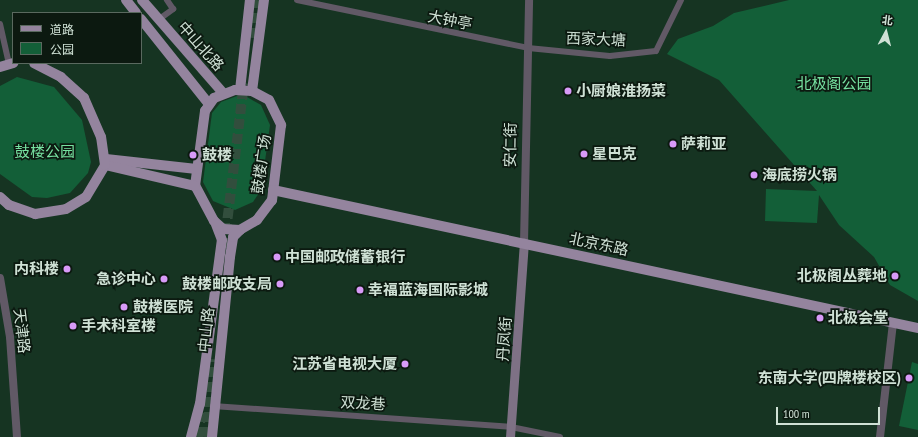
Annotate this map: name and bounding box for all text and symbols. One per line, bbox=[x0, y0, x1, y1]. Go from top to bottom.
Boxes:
street label: 大钟亭 bbox=[426, 7, 474, 33]
legend bbox=[12, 12, 142, 64]
north arrow bbox=[866, 12, 906, 52]
text: 北 bbox=[881, 12, 894, 28]
street label: 中山北路 bbox=[174, 18, 228, 74]
text: 道路 bbox=[50, 22, 74, 37]
street label: 西家大塘 bbox=[566, 29, 626, 49]
text: 公园 bbox=[50, 42, 74, 57]
park label: 北极阁公园 bbox=[797, 75, 871, 93]
place label: 小厨娘淮扬菜 bbox=[576, 82, 666, 100]
marker: 小厨娘淮扬菜 bbox=[563, 86, 573, 96]
street label: 安仁街 bbox=[501, 122, 519, 168]
street label: 鼓楼广场 bbox=[248, 133, 274, 195]
place label: 萨莉亚 bbox=[681, 135, 726, 153]
marker: 萨莉亚 bbox=[668, 139, 678, 149]
park label: 鼓楼公园 bbox=[15, 143, 75, 161]
place label: 星巴克 bbox=[592, 145, 637, 163]
place label: 鼓楼 bbox=[202, 146, 232, 164]
marker: 鼓楼 bbox=[187, 149, 199, 161]
marker: 星巴克 bbox=[579, 149, 589, 159]
place label: 海底捞火锅 bbox=[762, 166, 837, 184]
marker: 海底捞火锅 bbox=[749, 170, 759, 180]
street label: 北京东路 bbox=[568, 229, 630, 259]
place label: 中国邮政储蓄银行 bbox=[285, 248, 405, 266]
marker: 中国邮政储蓄银行 bbox=[272, 252, 282, 262]
place label: 内科楼 bbox=[14, 260, 59, 278]
marker: 内科楼 bbox=[62, 264, 72, 274]
place label: 北极阁丛葬地 bbox=[797, 267, 887, 285]
place label: 急诊中心 bbox=[96, 270, 156, 288]
marker: 北极阁丛葬地 bbox=[890, 271, 900, 281]
marker: 急诊中心 bbox=[159, 274, 169, 284]
place label: 鼓楼邮政支局 bbox=[182, 275, 272, 293]
marker: 鼓楼邮政支局 bbox=[275, 279, 285, 289]
place label: 幸福蓝海国际影城 bbox=[368, 281, 488, 299]
marker: 幸福蓝海国际影城 bbox=[355, 285, 365, 295]
place label: 鼓楼医院 bbox=[133, 298, 193, 316]
marker: 鼓楼医院 bbox=[118, 301, 130, 313]
street label: 中山路 bbox=[195, 307, 217, 353]
street label: 天津路 bbox=[10, 308, 34, 354]
place label: 北极会堂 bbox=[828, 309, 888, 327]
marker: 北极会堂 bbox=[815, 313, 825, 323]
street label: 丹凤街 bbox=[493, 316, 515, 362]
place label: 手术科室楼 bbox=[81, 317, 156, 335]
marker: 手术科室楼 bbox=[68, 321, 78, 331]
place label: 江苏省电视大厦 bbox=[292, 355, 397, 373]
marker: 江苏省电视大厦 bbox=[400, 359, 410, 369]
place label: 东南大学(四牌楼校区) bbox=[758, 369, 901, 387]
marker: 东南大学(四牌楼校区) bbox=[904, 373, 914, 383]
street label: 双龙巷 bbox=[340, 393, 386, 413]
scale bar bbox=[778, 399, 882, 425]
text: 100 m bbox=[783, 406, 810, 421]

